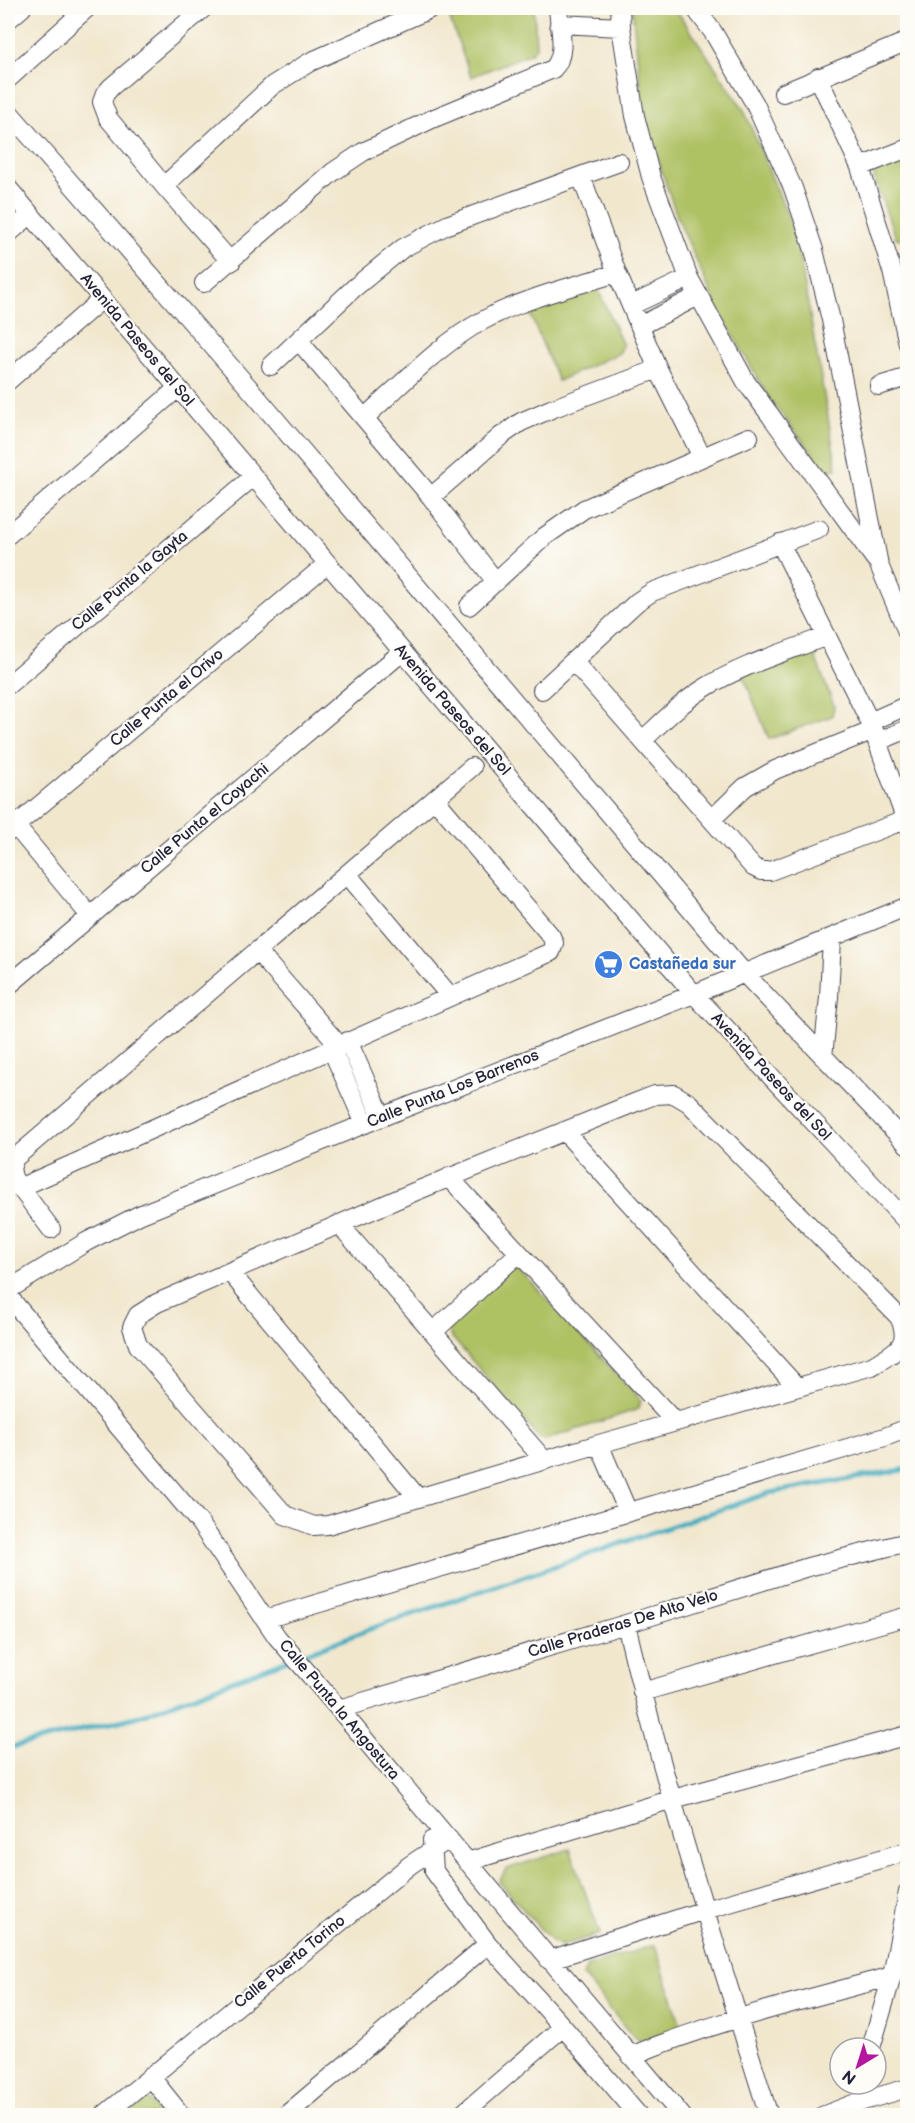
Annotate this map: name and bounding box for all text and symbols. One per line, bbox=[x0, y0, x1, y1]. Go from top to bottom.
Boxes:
street label: Avenida Paseos del Sol bbox=[76, 270, 198, 410]
street label: Calle Punta la Gayta bbox=[68, 527, 192, 635]
street label: Avenida Paseos del Sol bbox=[390, 641, 514, 779]
street label: Calle Punta el Orivo bbox=[106, 645, 228, 751]
street label: Calle Punta el Coyachi bbox=[137, 760, 273, 878]
supermarket icon: Castañeda sur bbox=[592, 948, 624, 980]
place label: Castañeda sur bbox=[629, 955, 737, 974]
street label: Avenida Paseos del Sol bbox=[707, 1009, 835, 1145]
street label: Calle Punta Los Barrenos bbox=[364, 1046, 542, 1132]
street label: Calle Praderas De Alto Velo bbox=[526, 1586, 720, 1662]
street label: Calle Punta la Angostura bbox=[275, 1636, 403, 1784]
street label: Calle Puerta Torino bbox=[231, 1911, 349, 2013]
north arrow bbox=[828, 2036, 888, 2096]
text: N bbox=[839, 2065, 860, 2088]

